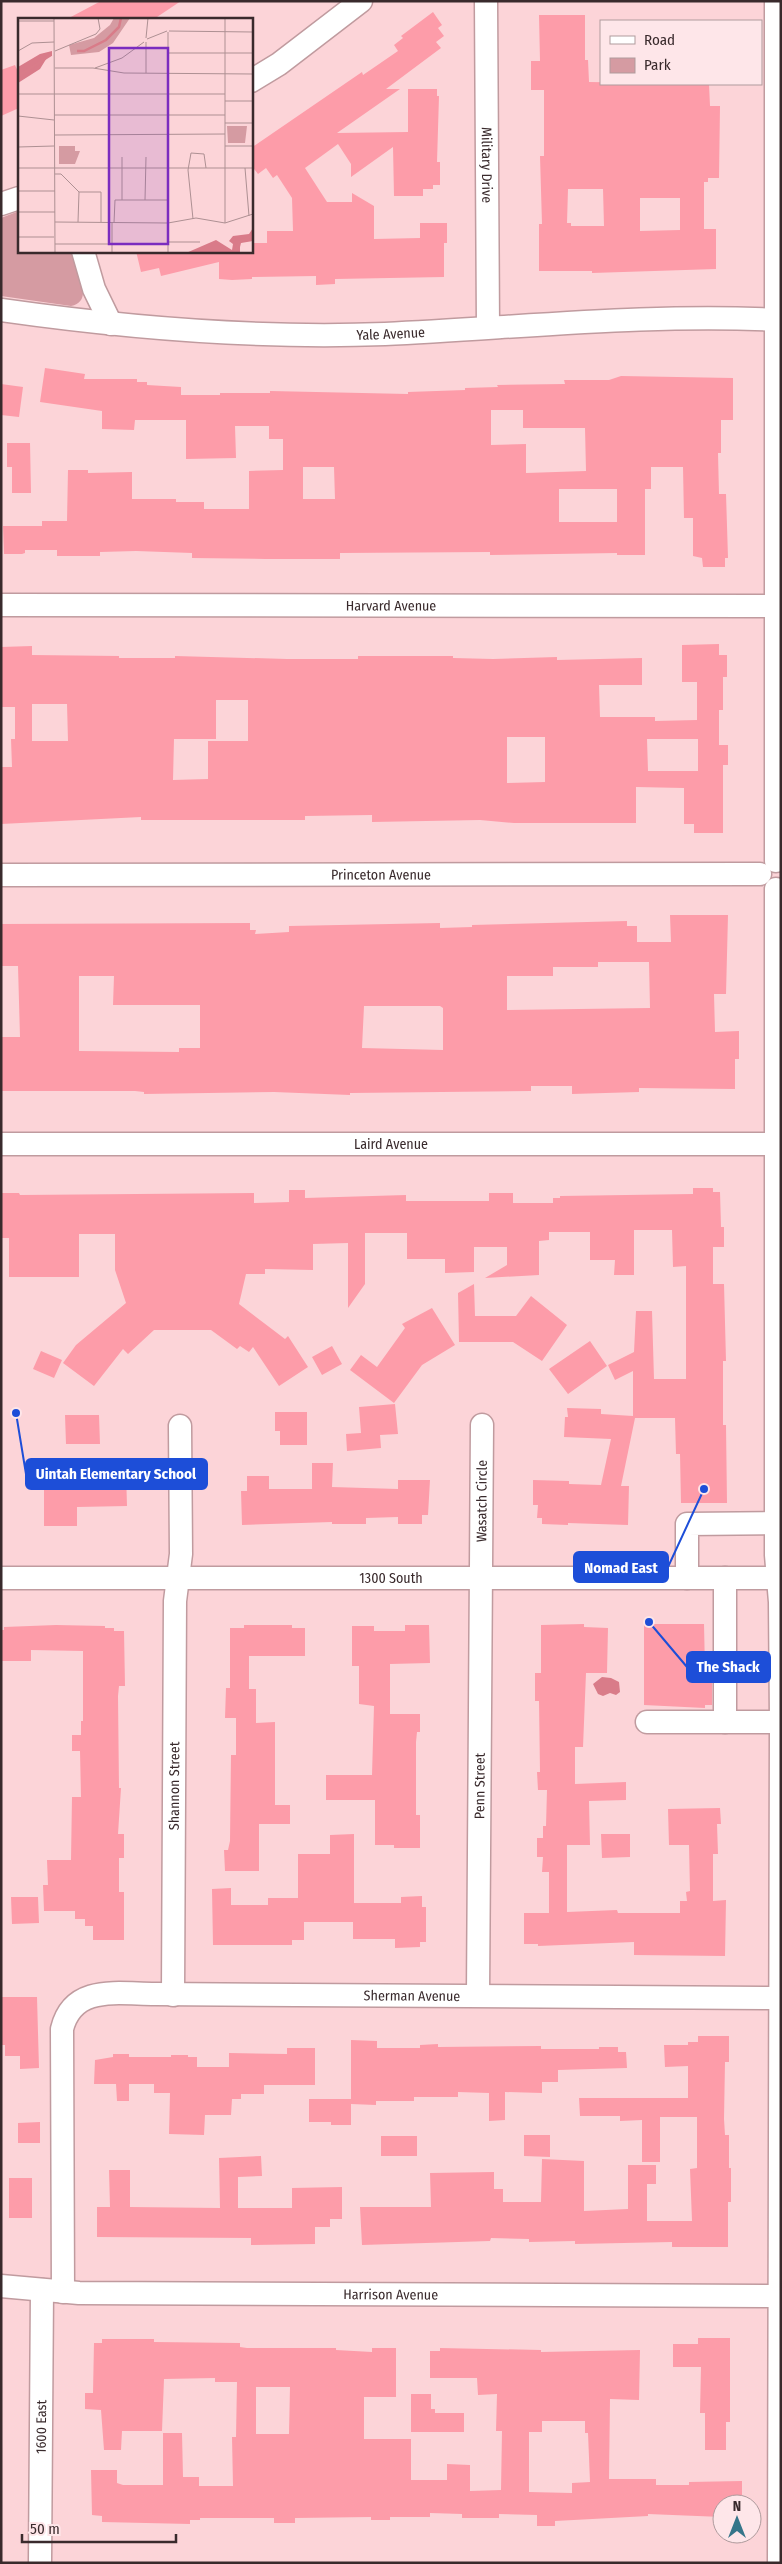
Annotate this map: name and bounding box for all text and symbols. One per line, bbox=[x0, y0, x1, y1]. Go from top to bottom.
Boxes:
inset map bbox=[18, 18, 252, 252]
legend bbox=[600, 20, 762, 85]
text: Road bbox=[644, 31, 675, 49]
text: Park bbox=[644, 56, 671, 74]
street label: Military Drive bbox=[478, 127, 496, 203]
street label: Yale Avenue bbox=[356, 323, 425, 343]
street label: Harvard Avenue bbox=[346, 597, 436, 614]
street label: Princeton Avenue bbox=[331, 866, 431, 883]
street label: Laird Avenue bbox=[354, 1136, 428, 1153]
callout: Uintah Elementary School bbox=[26, 1459, 207, 1489]
street label: Wasatch Circle bbox=[473, 1460, 490, 1542]
text: Uintah Elementary School bbox=[36, 1465, 197, 1483]
callout: Nomad East bbox=[574, 1552, 668, 1582]
text: Nomad East bbox=[584, 1559, 658, 1577]
street label: 1300 South bbox=[359, 1570, 423, 1587]
callout: The Shack bbox=[687, 1652, 770, 1682]
text: The Shack bbox=[696, 1658, 760, 1676]
street label: Shannon Street bbox=[165, 1741, 183, 1830]
street label: Penn Street bbox=[471, 1752, 488, 1819]
street label: Sherman Avenue bbox=[364, 1987, 460, 2004]
street label: Harrison Avenue bbox=[343, 2286, 438, 2303]
street label: 1600 East bbox=[32, 2399, 50, 2454]
north arrow bbox=[712, 2494, 762, 2544]
text: N bbox=[733, 2498, 741, 2515]
scale bar bbox=[22, 2512, 176, 2544]
text: 50 m bbox=[30, 2520, 60, 2538]

